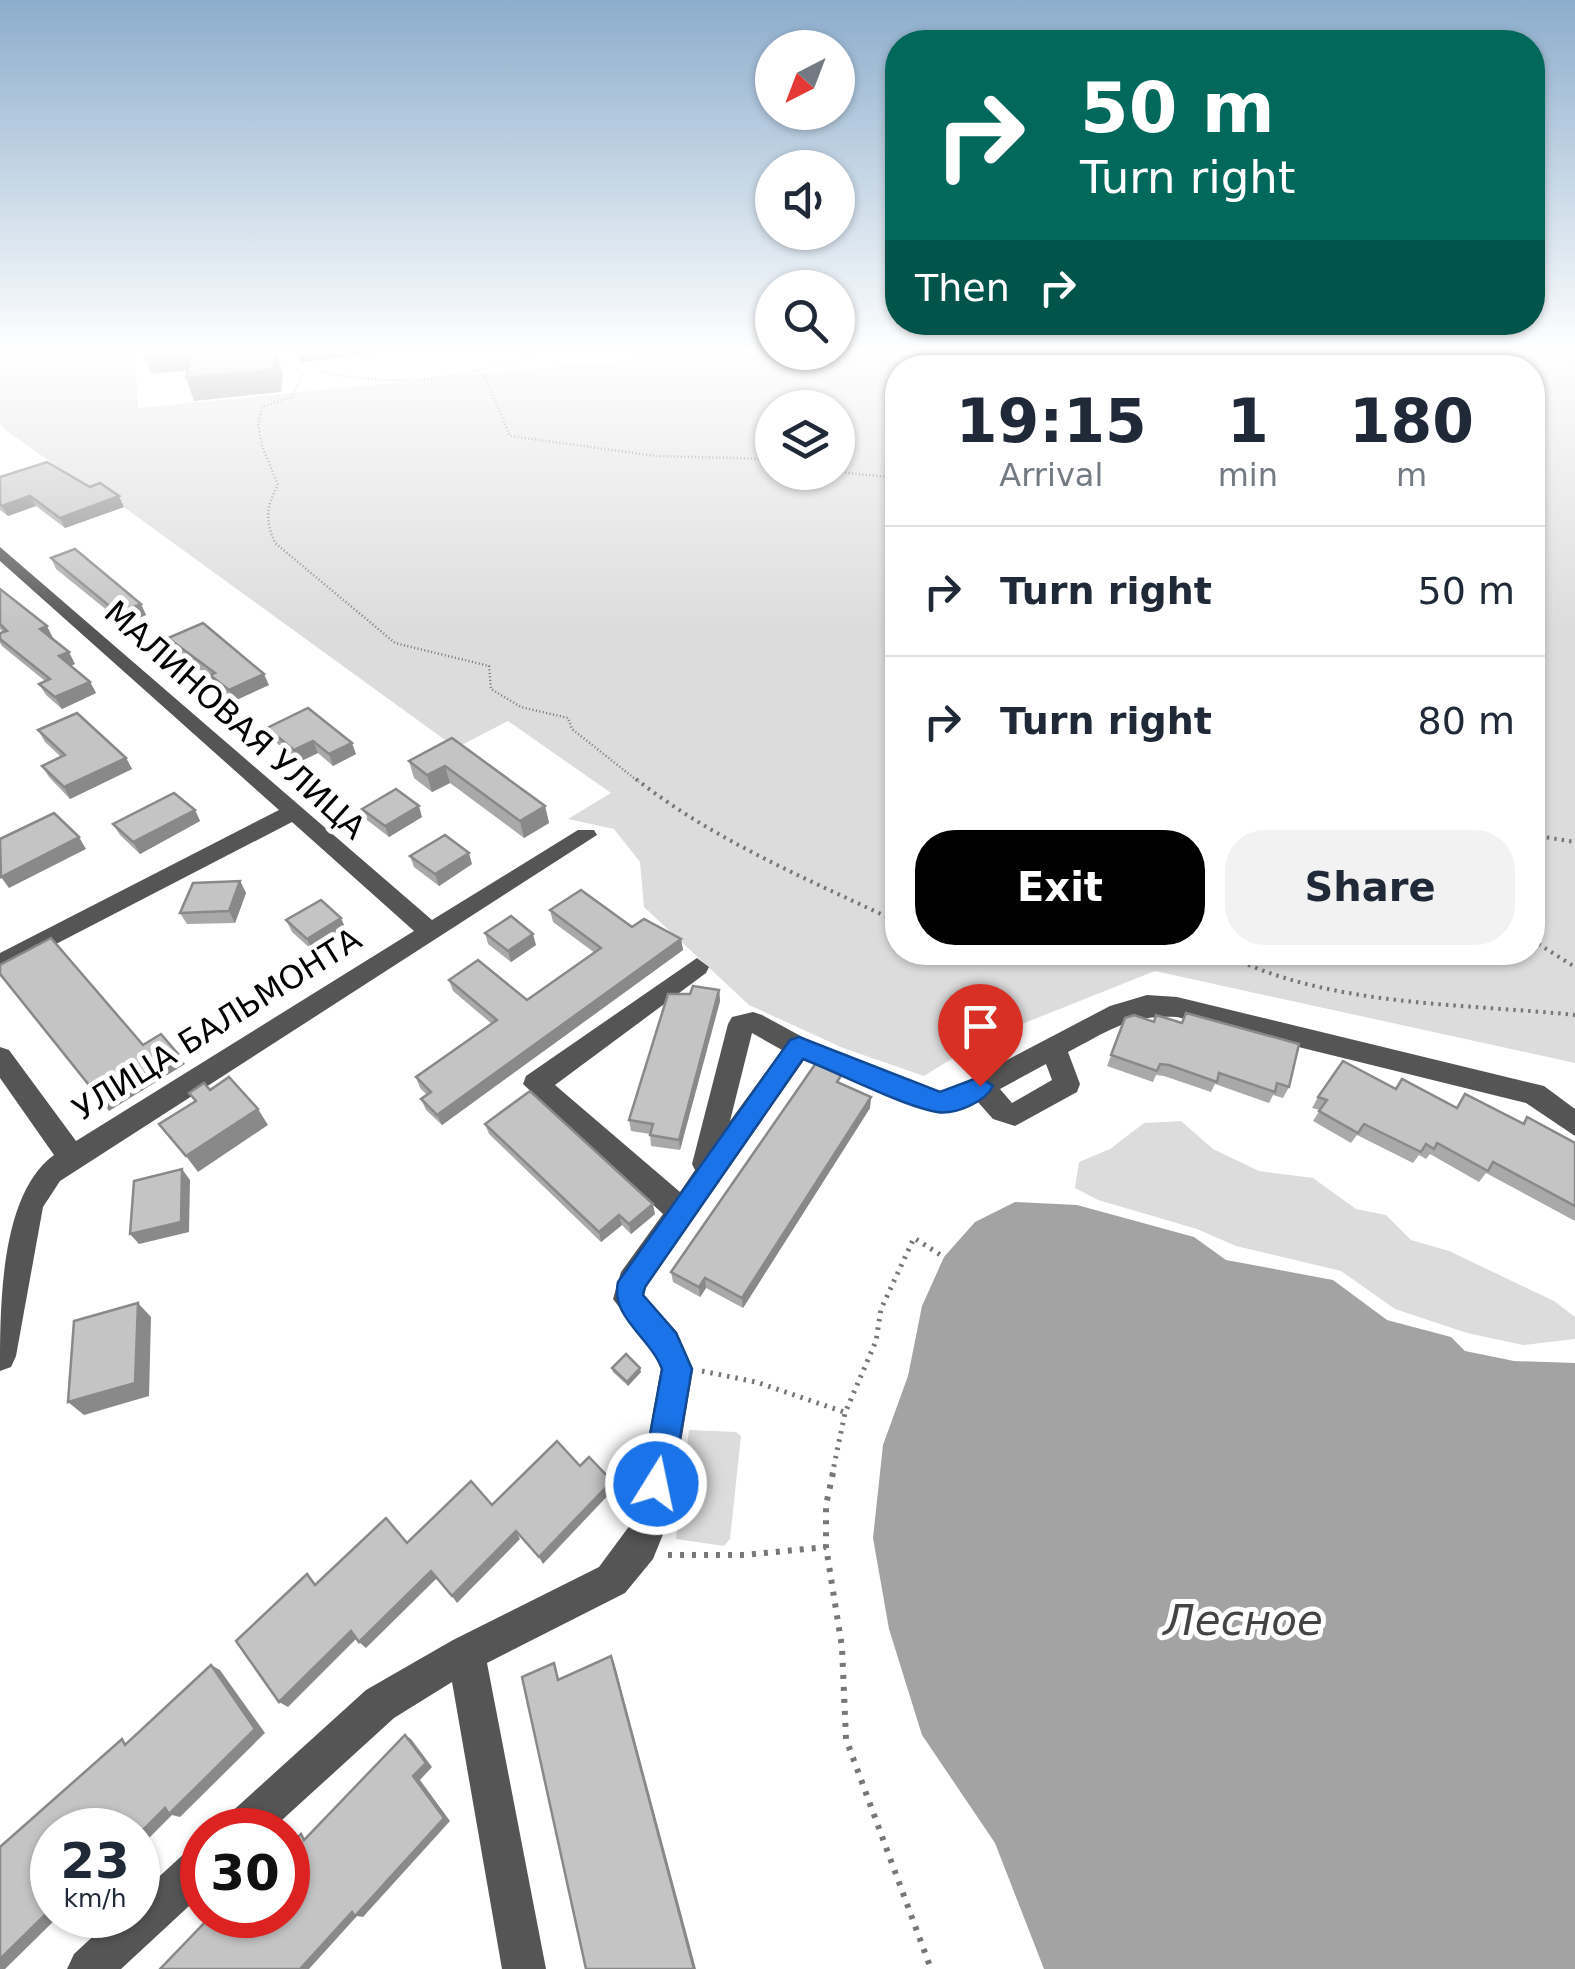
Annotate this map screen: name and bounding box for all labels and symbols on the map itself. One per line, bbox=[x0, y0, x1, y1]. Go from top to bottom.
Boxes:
north arrow bbox=[755, 30, 855, 130]
street label: МАЛИНОВАЯ УЛИЦА bbox=[97, 593, 373, 847]
street label: УЛИЦА БАЛЬМОНТА bbox=[66, 920, 368, 1128]
pin bbox=[938, 984, 1023, 1087]
position arrow bbox=[604, 1432, 708, 1536]
water label: Лесное bbox=[1161, 1596, 1323, 1645]
speed limit sign: 30 bbox=[180, 1808, 310, 1938]

